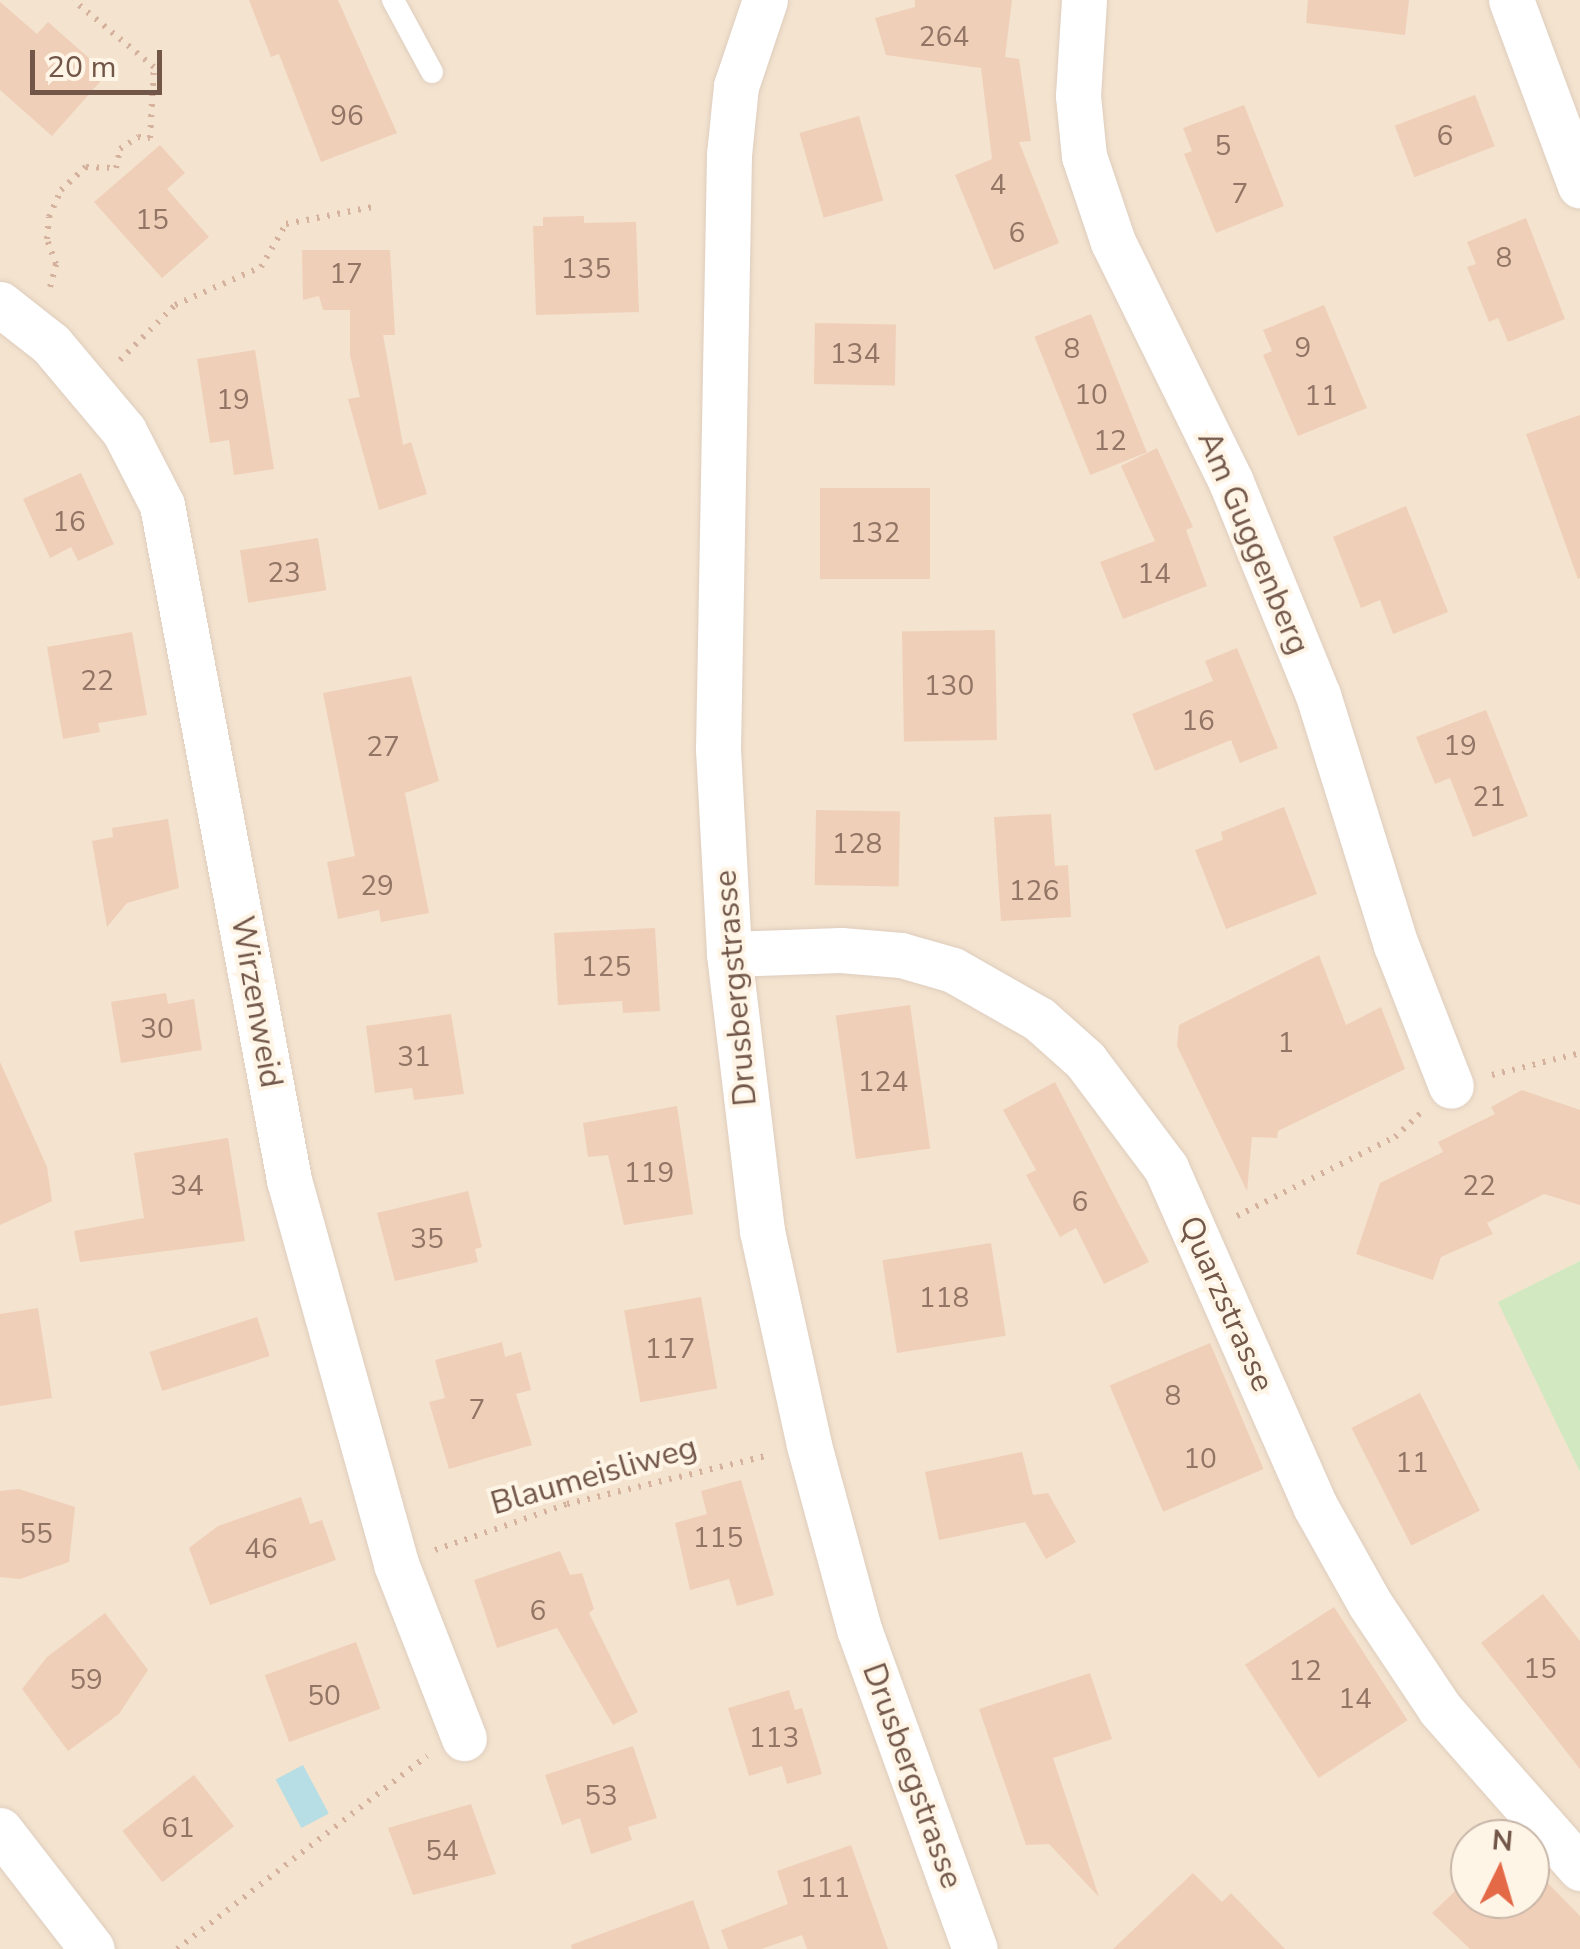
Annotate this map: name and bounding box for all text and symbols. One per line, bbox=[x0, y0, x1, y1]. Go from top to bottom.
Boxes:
house number: 264 bbox=[919, 20, 969, 54]
scale bar bbox=[35, 30, 168, 92]
text: 20 m bbox=[47, 47, 116, 88]
house number: 96 bbox=[330, 99, 364, 133]
house number: 6 bbox=[1437, 119, 1453, 153]
house number: 5 bbox=[1215, 129, 1231, 163]
house number: 4 bbox=[990, 168, 1006, 202]
house number: 7 bbox=[1232, 177, 1248, 211]
house number: 15 bbox=[135, 203, 169, 237]
house number: 6 bbox=[1009, 216, 1025, 250]
house number: 8 bbox=[1496, 241, 1512, 275]
house number: 135 bbox=[561, 252, 611, 286]
house number: 17 bbox=[329, 257, 363, 291]
house number: 9 bbox=[1295, 331, 1311, 365]
house number: 8 bbox=[1064, 332, 1080, 366]
house number: 134 bbox=[830, 337, 880, 371]
house number: 10 bbox=[1074, 378, 1108, 412]
house number: 11 bbox=[1304, 379, 1338, 413]
house number: 19 bbox=[216, 383, 250, 417]
house number: 12 bbox=[1093, 424, 1127, 458]
street label: Am Guggenberg bbox=[1189, 426, 1317, 660]
house number: 16 bbox=[52, 505, 86, 539]
house number: 132 bbox=[850, 516, 900, 550]
house number: 23 bbox=[267, 556, 301, 590]
house number: 14 bbox=[1137, 557, 1171, 591]
house number: 22 bbox=[80, 664, 114, 698]
house number: 130 bbox=[924, 669, 974, 703]
house number: 16 bbox=[1181, 704, 1215, 738]
house number: 19 bbox=[1443, 729, 1477, 763]
house number: 27 bbox=[366, 730, 400, 764]
house number: 21 bbox=[1472, 780, 1506, 814]
house number: 128 bbox=[832, 827, 882, 861]
street label: Drusbergstrasse bbox=[707, 868, 765, 1108]
house number: 29 bbox=[360, 869, 394, 903]
house number: 126 bbox=[1009, 874, 1059, 908]
street label: Wirzenweid bbox=[222, 913, 290, 1091]
house number: 125 bbox=[581, 950, 631, 984]
house number: 30 bbox=[140, 1012, 174, 1046]
house number: 1 bbox=[1278, 1026, 1294, 1060]
house number: 31 bbox=[397, 1040, 431, 1074]
house number: 124 bbox=[858, 1065, 908, 1099]
house number: 119 bbox=[624, 1156, 674, 1190]
house number: 34 bbox=[170, 1169, 204, 1203]
house number: 22 bbox=[1462, 1169, 1496, 1203]
house number: 6 bbox=[1072, 1185, 1088, 1219]
street label: Quarzstrasse bbox=[1170, 1210, 1282, 1398]
house number: 35 bbox=[410, 1222, 444, 1256]
house number: 118 bbox=[919, 1281, 969, 1315]
house number: 117 bbox=[645, 1332, 695, 1366]
house number: 8 bbox=[1165, 1379, 1181, 1413]
house number: 7 bbox=[469, 1393, 485, 1427]
street label: Blaumeisliweg bbox=[487, 1428, 701, 1524]
house number: 10 bbox=[1183, 1442, 1217, 1476]
house number: 11 bbox=[1395, 1446, 1429, 1480]
house number: 55 bbox=[19, 1517, 53, 1551]
house number: 115 bbox=[693, 1521, 743, 1555]
house number: 46 bbox=[244, 1532, 278, 1566]
house number: 6 bbox=[530, 1594, 546, 1628]
house number: 15 bbox=[1523, 1652, 1557, 1686]
house number: 12 bbox=[1288, 1654, 1322, 1688]
street label: Drusbergstrasse bbox=[853, 1658, 971, 1894]
house number: 59 bbox=[69, 1663, 103, 1697]
house number: 50 bbox=[307, 1679, 341, 1713]
house number: 14 bbox=[1338, 1682, 1372, 1716]
house number: 113 bbox=[749, 1721, 799, 1755]
house number: 53 bbox=[584, 1779, 618, 1813]
house number: 61 bbox=[161, 1811, 195, 1845]
north arrow bbox=[1450, 1819, 1550, 1919]
text: N bbox=[1490, 1821, 1515, 1861]
house number: 54 bbox=[425, 1834, 459, 1868]
house number: 111 bbox=[800, 1871, 850, 1905]

